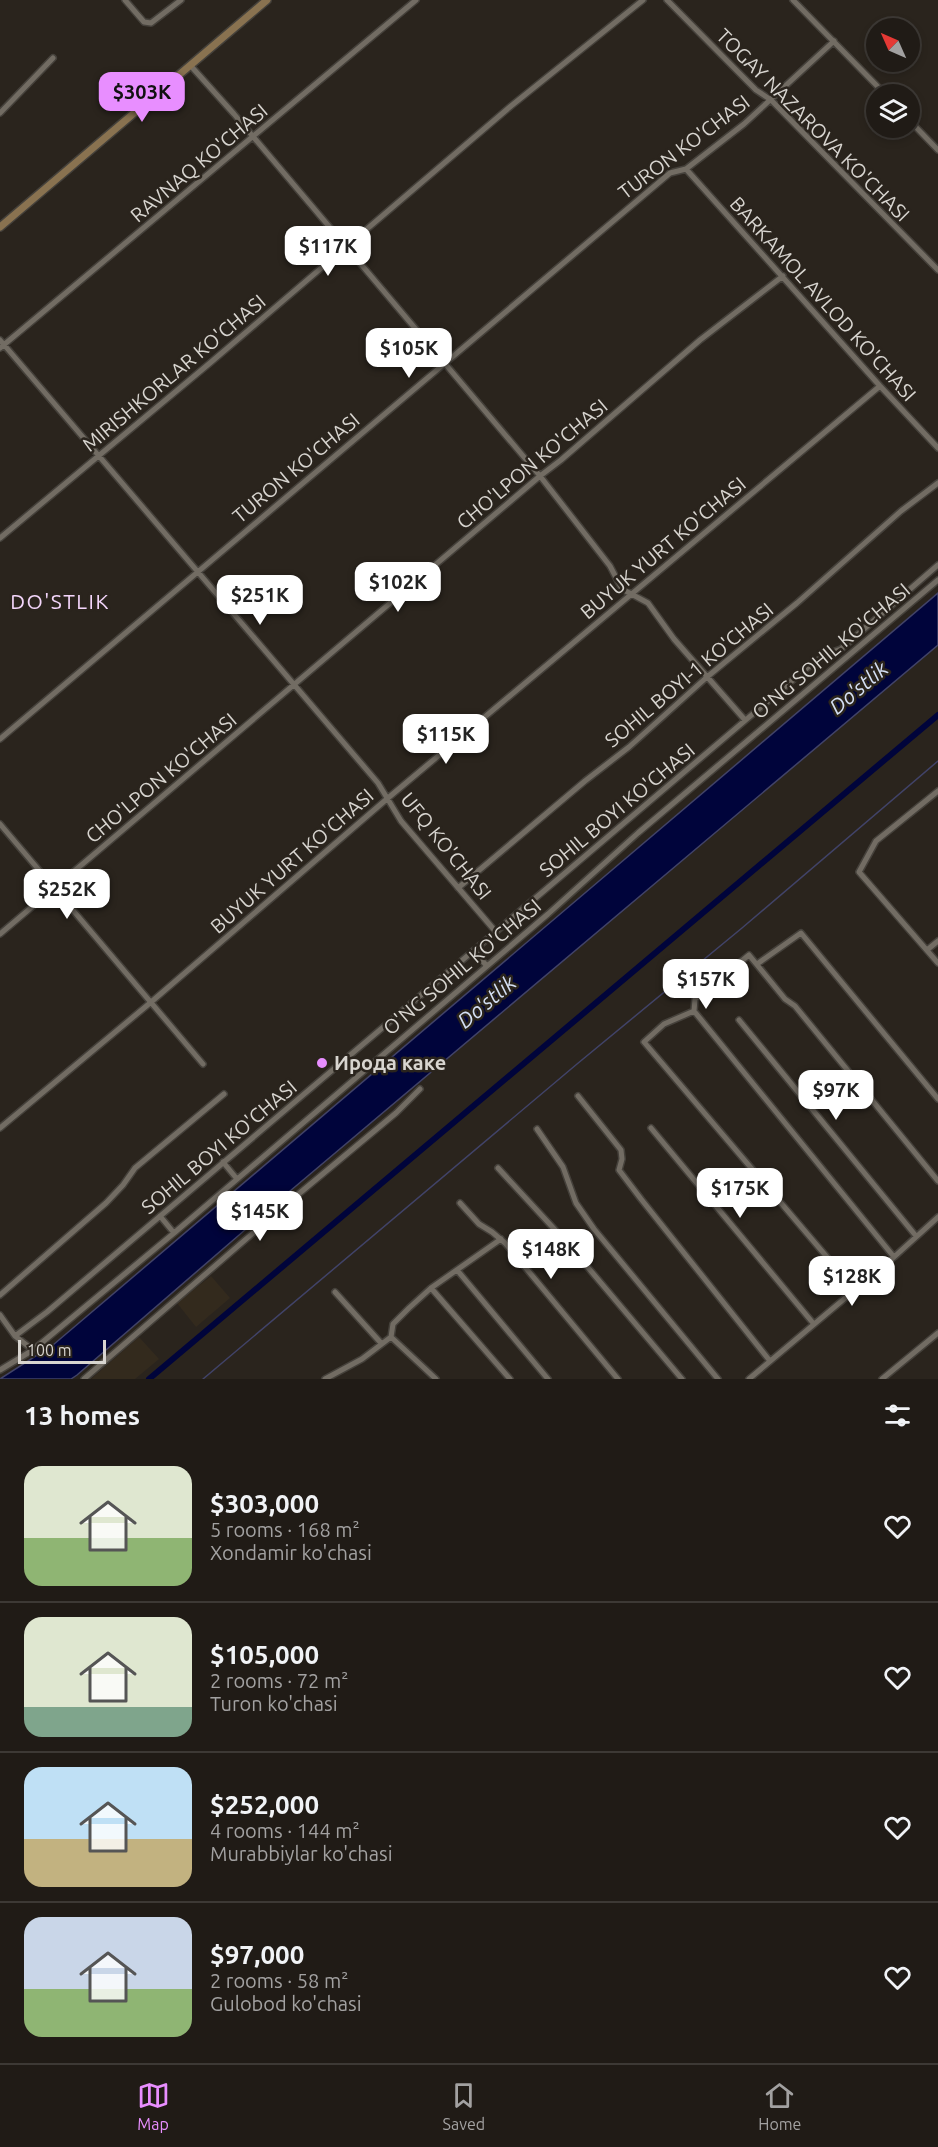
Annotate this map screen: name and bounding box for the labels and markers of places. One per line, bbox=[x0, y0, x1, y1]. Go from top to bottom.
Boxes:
pin: $303K bbox=[100, 72, 184, 123]
pin: $117K bbox=[286, 226, 370, 277]
pin: $105K bbox=[367, 328, 451, 379]
pin: $102K bbox=[356, 562, 440, 613]
pin: $251K bbox=[218, 575, 302, 626]
pin: $115K bbox=[404, 714, 488, 765]
pin: $252K bbox=[25, 869, 109, 920]
pin: $157K bbox=[664, 959, 748, 1010]
place label: Ирода каке bbox=[334, 1051, 446, 1074]
marker: Ирода каке bbox=[315, 1056, 329, 1070]
pin: $97K bbox=[800, 1070, 872, 1121]
pin: $175K bbox=[698, 1168, 782, 1219]
pin: $145K bbox=[218, 1191, 302, 1242]
pin: $148K bbox=[509, 1229, 593, 1280]
pin: $128K bbox=[810, 1256, 894, 1307]

